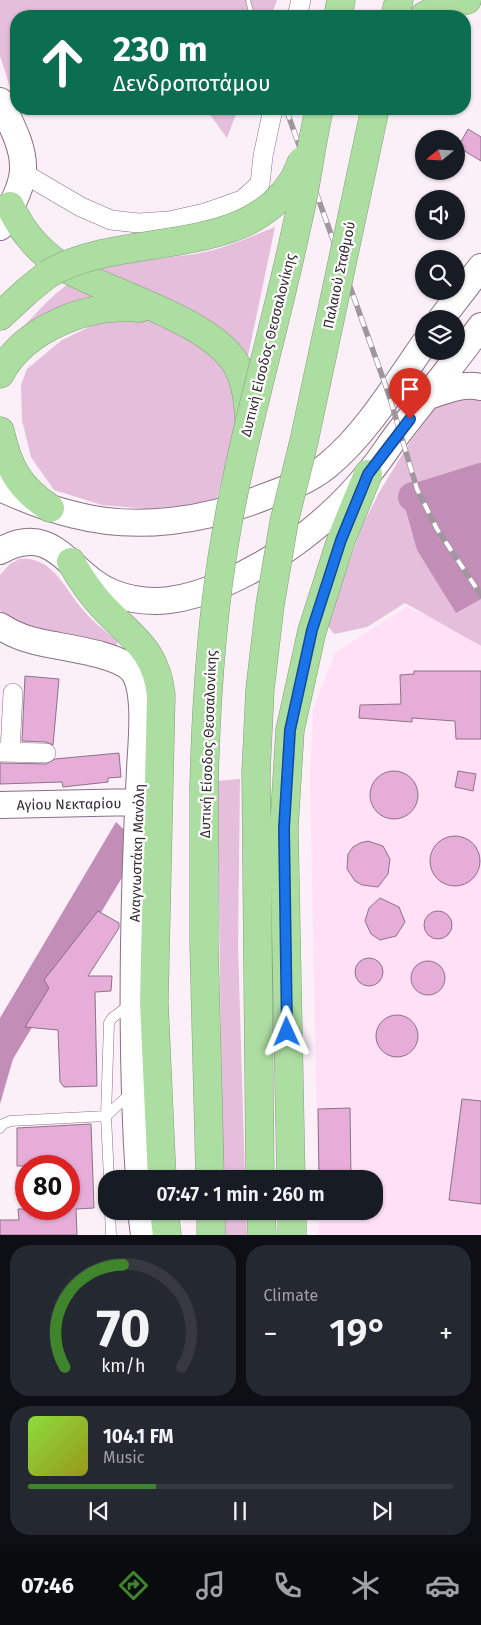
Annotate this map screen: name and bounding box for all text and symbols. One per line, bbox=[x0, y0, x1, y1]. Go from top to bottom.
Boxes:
text: 230 m bbox=[113, 28, 207, 70]
icon: ahead bbox=[30, 30, 95, 95]
text: Δενδροποτάμου bbox=[113, 70, 271, 97]
north arrow bbox=[415, 130, 465, 180]
map controls bbox=[415, 130, 465, 360]
button: sound bbox=[415, 190, 465, 240]
street label: Παλαιού Σταθμού bbox=[320, 220, 359, 330]
button: search bbox=[415, 250, 465, 300]
street label: Δυτική Είσοδος Θεσσαλονίκης bbox=[237, 251, 300, 438]
button: layers bbox=[415, 310, 465, 360]
pin bbox=[389, 368, 431, 419]
icon: arrive bbox=[396, 375, 424, 403]
street label: Δυτική Είσοδος Θεσσαλονίκης bbox=[197, 649, 220, 838]
street label: Αναγνωστάκη Μανόλη bbox=[127, 784, 148, 922]
street label: Αγίου Νεκταρίου bbox=[17, 795, 122, 814]
position arrow bbox=[260, 1005, 312, 1057]
speed limit sign: 80 bbox=[15, 1155, 80, 1220]
text: 07:47 · 1 min · 260 m bbox=[156, 1183, 325, 1206]
text: Climate bbox=[264, 1286, 318, 1305]
text: 70 bbox=[96, 1297, 150, 1360]
text: 19° bbox=[329, 1310, 387, 1356]
text: − bbox=[264, 1317, 278, 1350]
text: + bbox=[439, 1317, 453, 1350]
text: km/h bbox=[101, 1355, 145, 1377]
text: 104.1 FM bbox=[103, 1425, 173, 1448]
text: Music bbox=[103, 1448, 144, 1467]
icon: previous bbox=[85, 1497, 113, 1525]
icon: pause bbox=[226, 1497, 254, 1525]
icon: next bbox=[368, 1497, 396, 1525]
icon: directions bbox=[116, 1568, 151, 1603]
icon: music bbox=[193, 1568, 228, 1603]
icon: phone bbox=[270, 1568, 305, 1603]
icon: climate bbox=[348, 1568, 383, 1603]
icon: car bbox=[425, 1568, 460, 1603]
text: 07:46 bbox=[21, 1572, 74, 1599]

